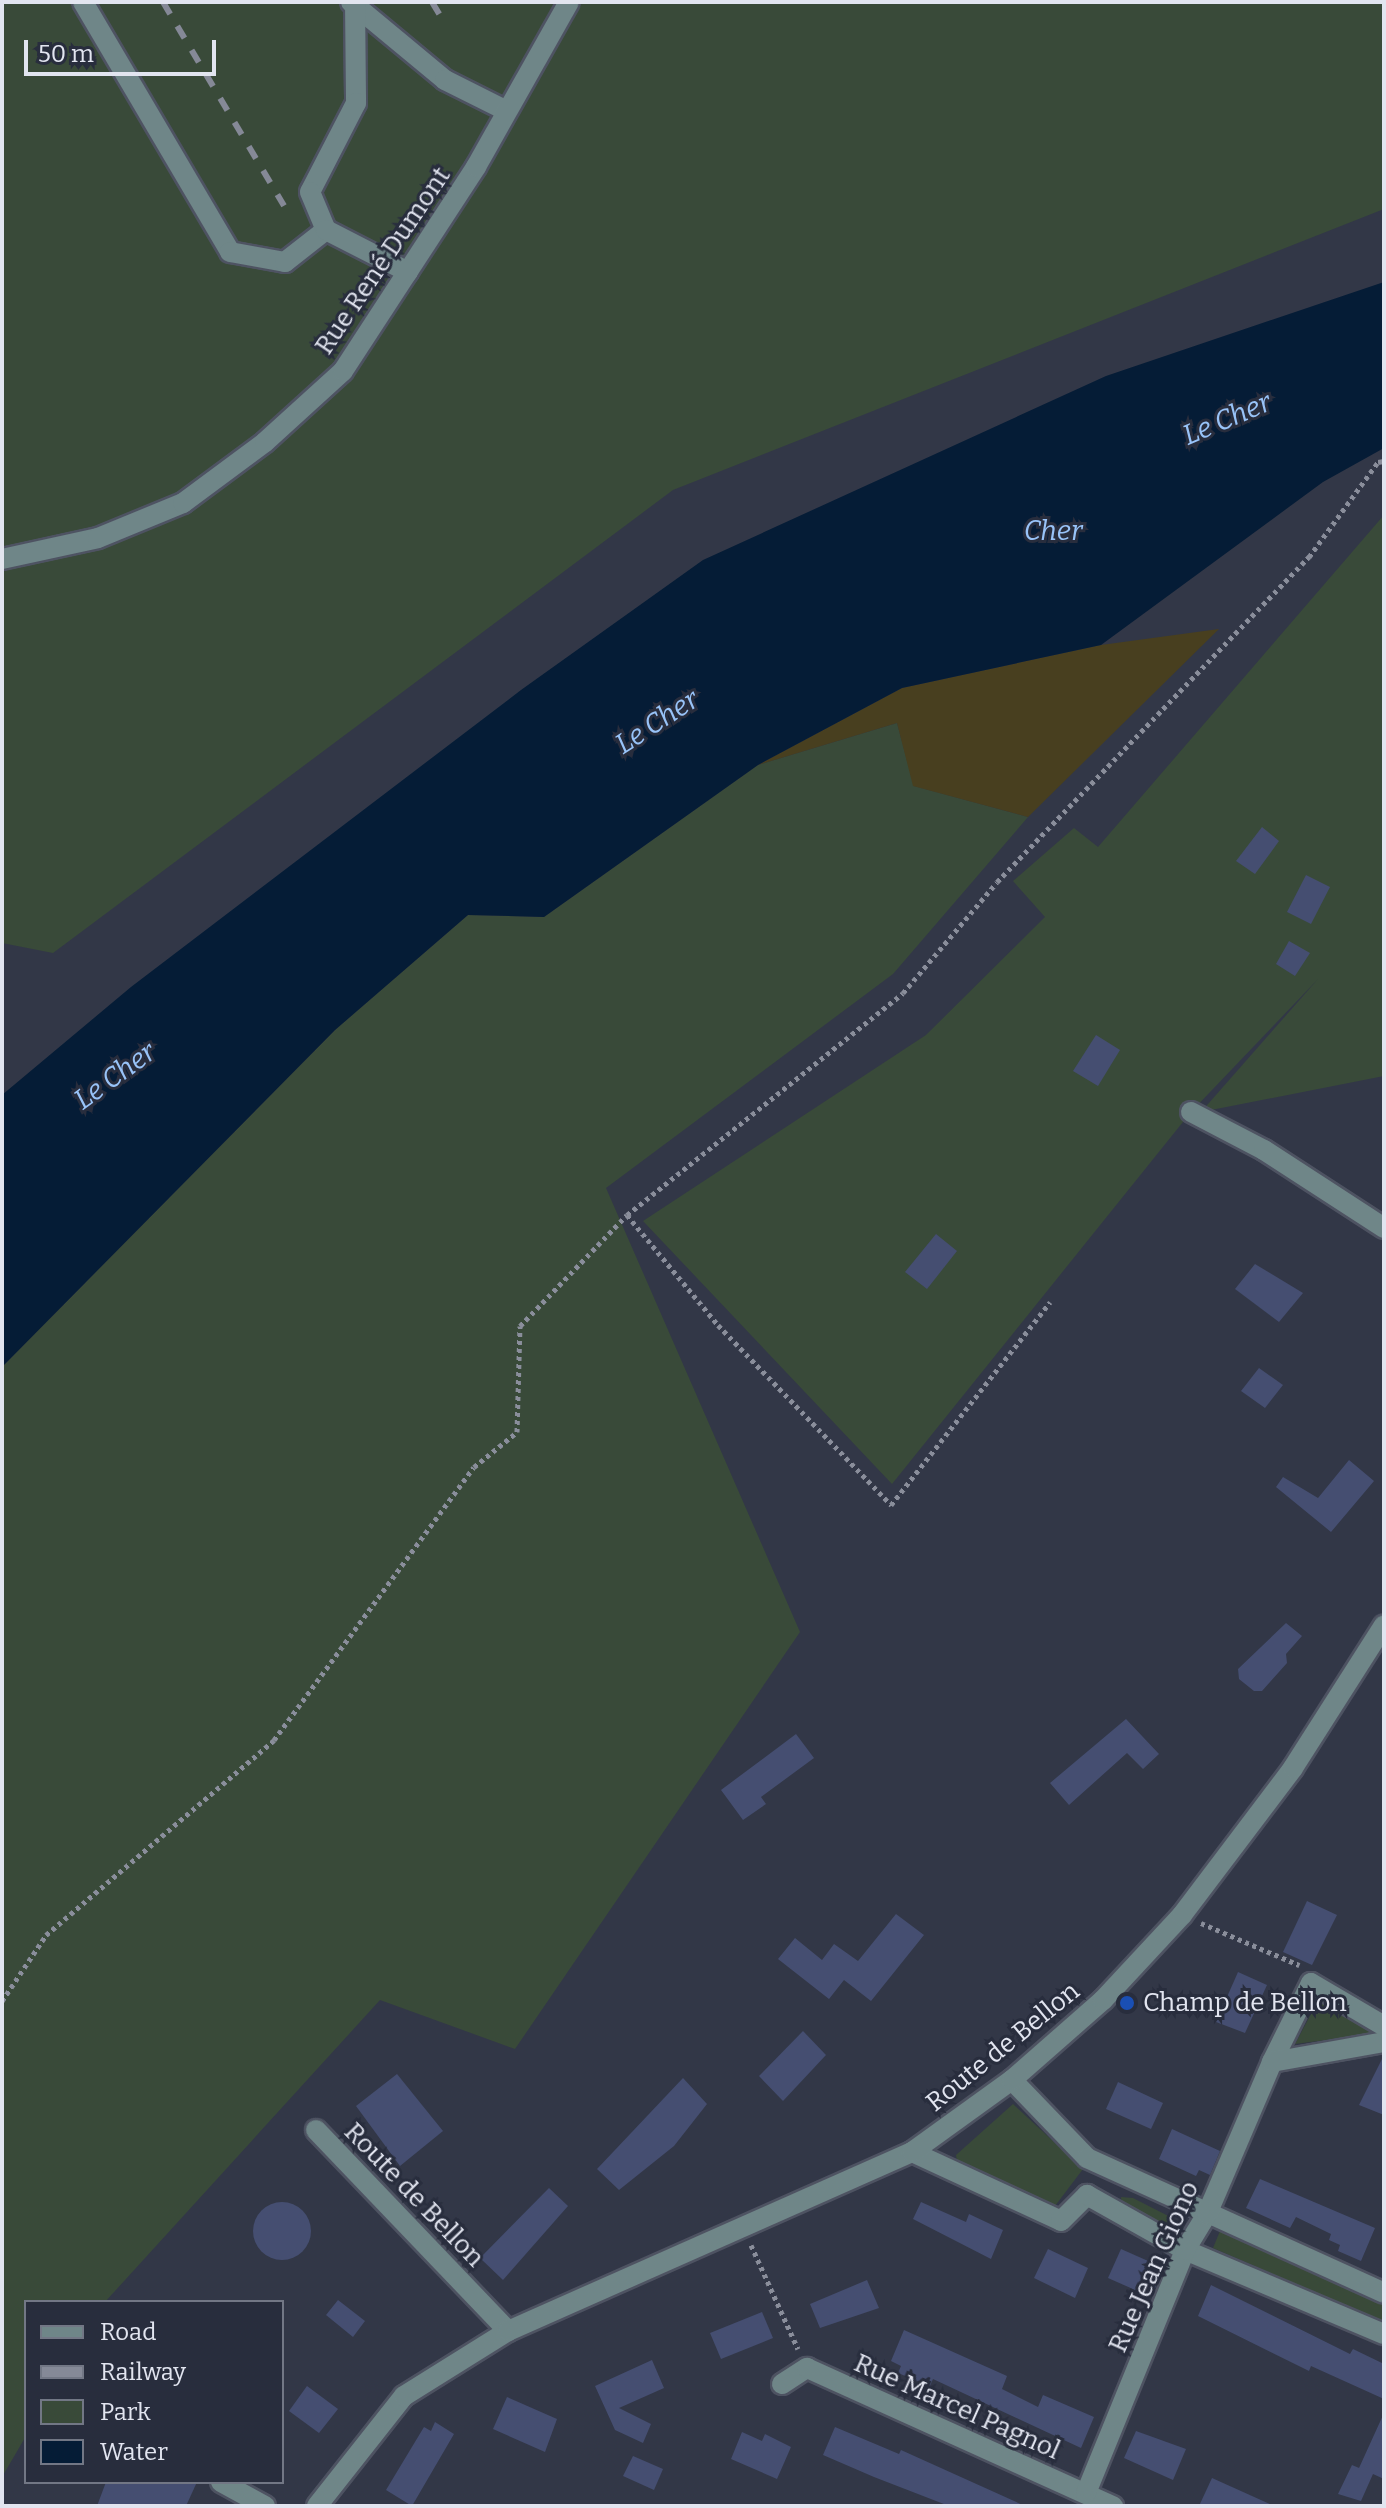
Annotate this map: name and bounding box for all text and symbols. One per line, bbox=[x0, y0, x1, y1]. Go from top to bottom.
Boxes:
scale bar bbox=[28, 24, 220, 74]
text: 50 m bbox=[38, 40, 94, 68]
street label: Rue René Dumont bbox=[309, 161, 457, 361]
water label: Le Cher bbox=[1178, 385, 1276, 453]
water label: Cher bbox=[1024, 514, 1082, 548]
water label: Le Cher bbox=[609, 683, 705, 761]
water label: Le Cher bbox=[68, 1035, 162, 1117]
street label: Route de Bellon bbox=[920, 1976, 1086, 2118]
place label: Champ de Bellon bbox=[1143, 1987, 1347, 2019]
marker: Champ de Bellon bbox=[1118, 1994, 1136, 2012]
street label: Route de Bellon bbox=[337, 2117, 491, 2273]
street label: Rue Jean Giono bbox=[1102, 2177, 1206, 2357]
legend bbox=[24, 2300, 284, 2484]
text: Road bbox=[100, 2318, 156, 2346]
street label: Rue Marcel Pagnol bbox=[849, 2348, 1065, 2466]
text: Railway bbox=[100, 2358, 186, 2386]
text: Park bbox=[100, 2398, 151, 2426]
text: Water bbox=[100, 2438, 168, 2466]

